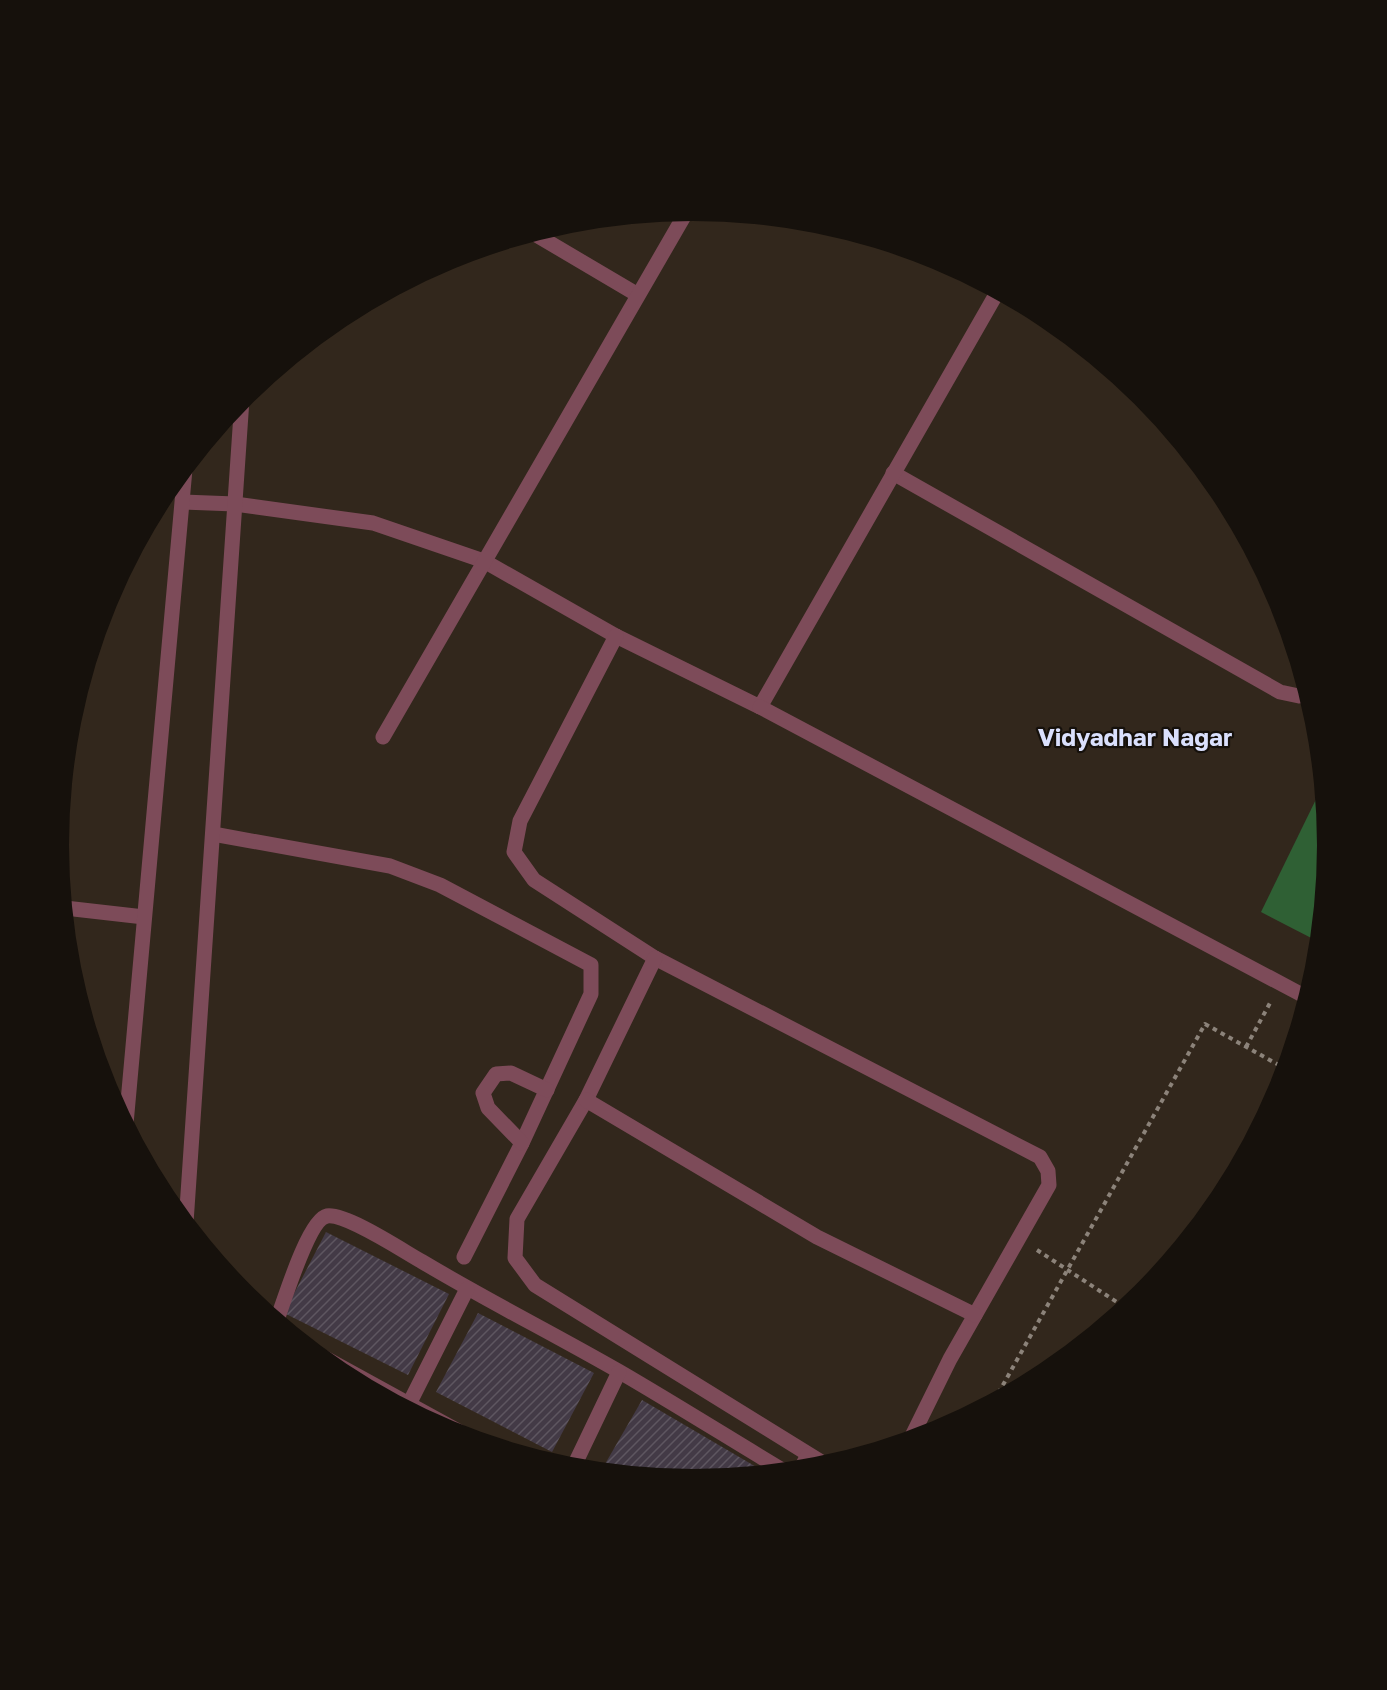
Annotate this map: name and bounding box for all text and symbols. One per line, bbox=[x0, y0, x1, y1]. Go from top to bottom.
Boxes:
district label: Vidyadhar Nagar bbox=[1038, 722, 1232, 751]

